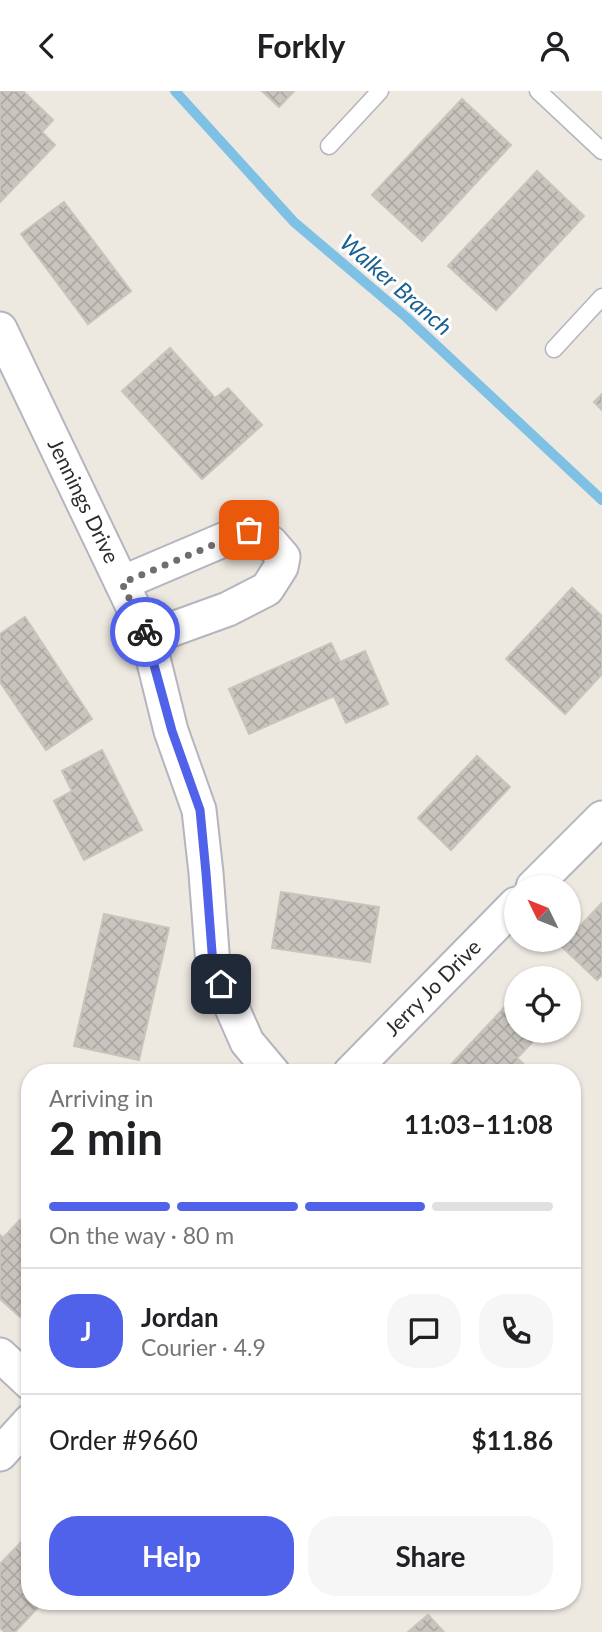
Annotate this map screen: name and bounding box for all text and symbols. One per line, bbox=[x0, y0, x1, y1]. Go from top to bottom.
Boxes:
text: Forkly bbox=[257, 26, 345, 65]
icon: back bbox=[28, 27, 66, 65]
icon: person bbox=[536, 27, 574, 65]
water label: Walker Branch bbox=[335, 228, 458, 340]
street label: Jennings Drive bbox=[43, 434, 125, 567]
pin bbox=[219, 500, 279, 560]
icon: bag bbox=[230, 511, 268, 549]
courier bbox=[110, 597, 180, 667]
icon: bike bbox=[126, 613, 164, 651]
north arrow bbox=[504, 875, 581, 952]
map controls bbox=[504, 875, 581, 1043]
street label: Jerry Jo Drive bbox=[379, 934, 485, 1040]
pin bbox=[191, 954, 251, 1014]
icon: home bbox=[202, 965, 240, 1003]
button: locate bbox=[504, 966, 581, 1043]
text: Arriving in bbox=[49, 1084, 153, 1112]
text: 11:03–11:08 bbox=[404, 1108, 553, 1140]
text: 2 min bbox=[49, 1110, 163, 1165]
text: On the way · 80 m bbox=[49, 1221, 234, 1249]
button: chat bbox=[387, 1294, 461, 1368]
button: phone bbox=[479, 1294, 553, 1368]
text: Jordan bbox=[141, 1301, 219, 1333]
text: J bbox=[80, 1315, 92, 1347]
text: Courier · 4.9 bbox=[141, 1333, 266, 1361]
text: Order #9660 bbox=[49, 1424, 198, 1456]
text: $11.86 bbox=[471, 1424, 553, 1456]
button: Help bbox=[49, 1516, 294, 1596]
button: Share bbox=[308, 1516, 553, 1596]

